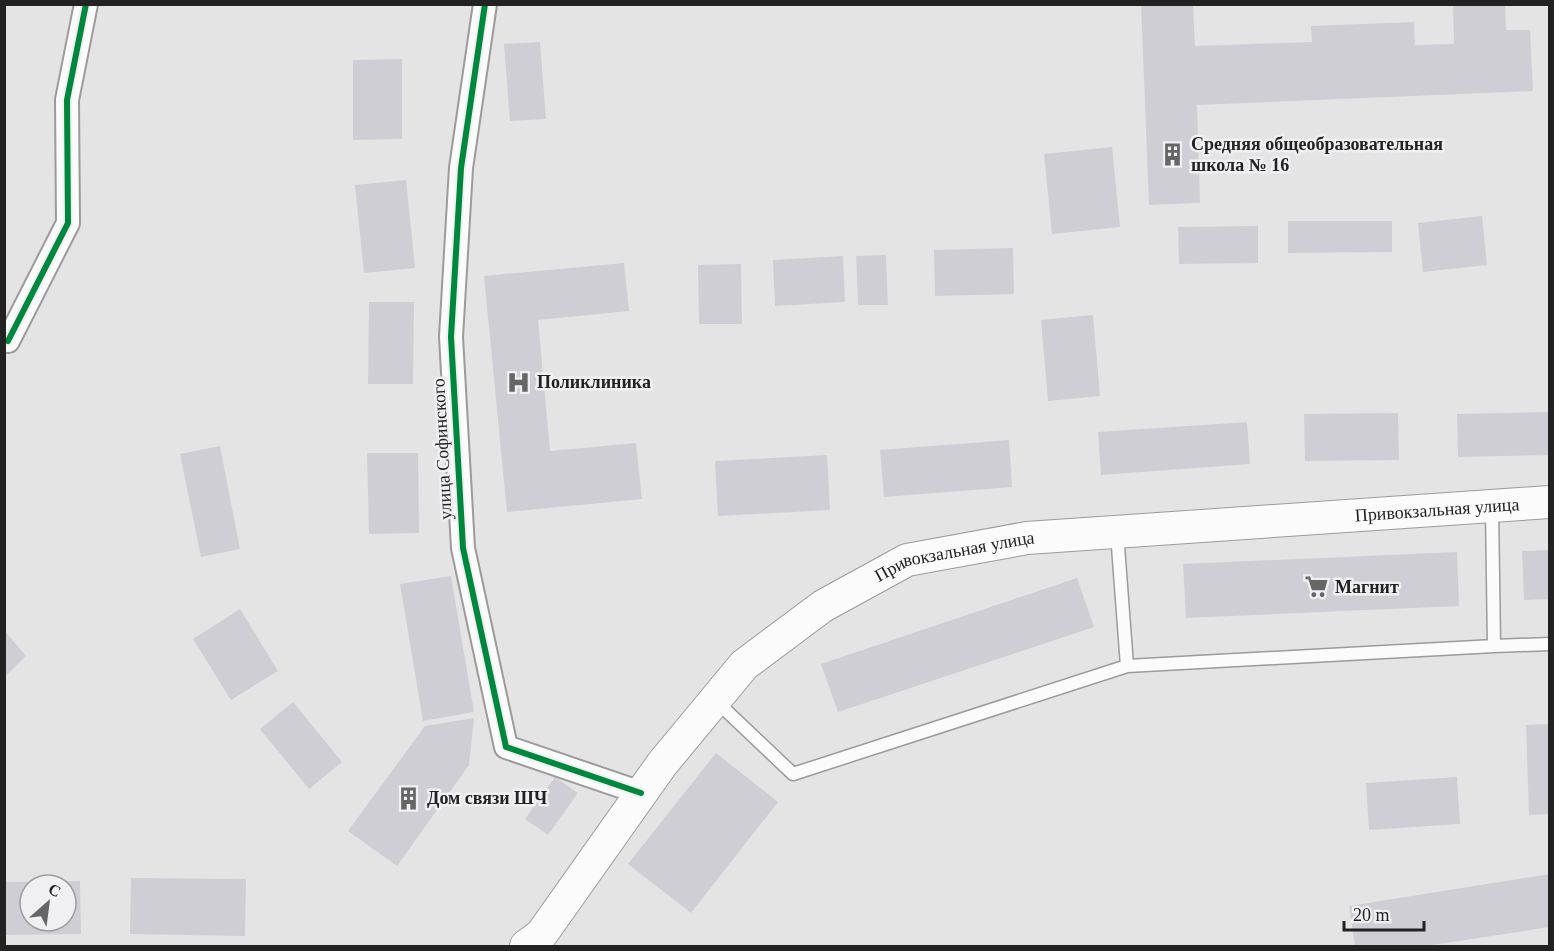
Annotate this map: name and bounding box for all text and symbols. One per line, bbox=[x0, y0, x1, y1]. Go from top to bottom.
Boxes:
place label: Средняя общеобразовательная школа № 16 bbox=[1191, 134, 1443, 175]
building icon: Средняя общеобразовательная школа № 16 bbox=[1160, 141, 1186, 167]
hospital icon: Поликлиника bbox=[506, 369, 532, 395]
place label: Поликлиника bbox=[537, 372, 651, 392]
street label: улица Софинского bbox=[428, 378, 456, 520]
street label: Привокзальная улица bbox=[1354, 494, 1520, 525]
street label: Привокзальная улица bbox=[871, 528, 1035, 586]
supermarket icon: Магнит bbox=[1304, 574, 1330, 600]
place label: Магнит bbox=[1335, 577, 1399, 597]
building icon: Дом связи ШЧ bbox=[396, 785, 422, 811]
place label: Дом связи ШЧ bbox=[427, 788, 547, 808]
north arrow bbox=[18, 873, 78, 933]
text: С bbox=[46, 880, 64, 900]
scale bar bbox=[1344, 894, 1424, 932]
text: 20 m bbox=[1353, 905, 1390, 925]

